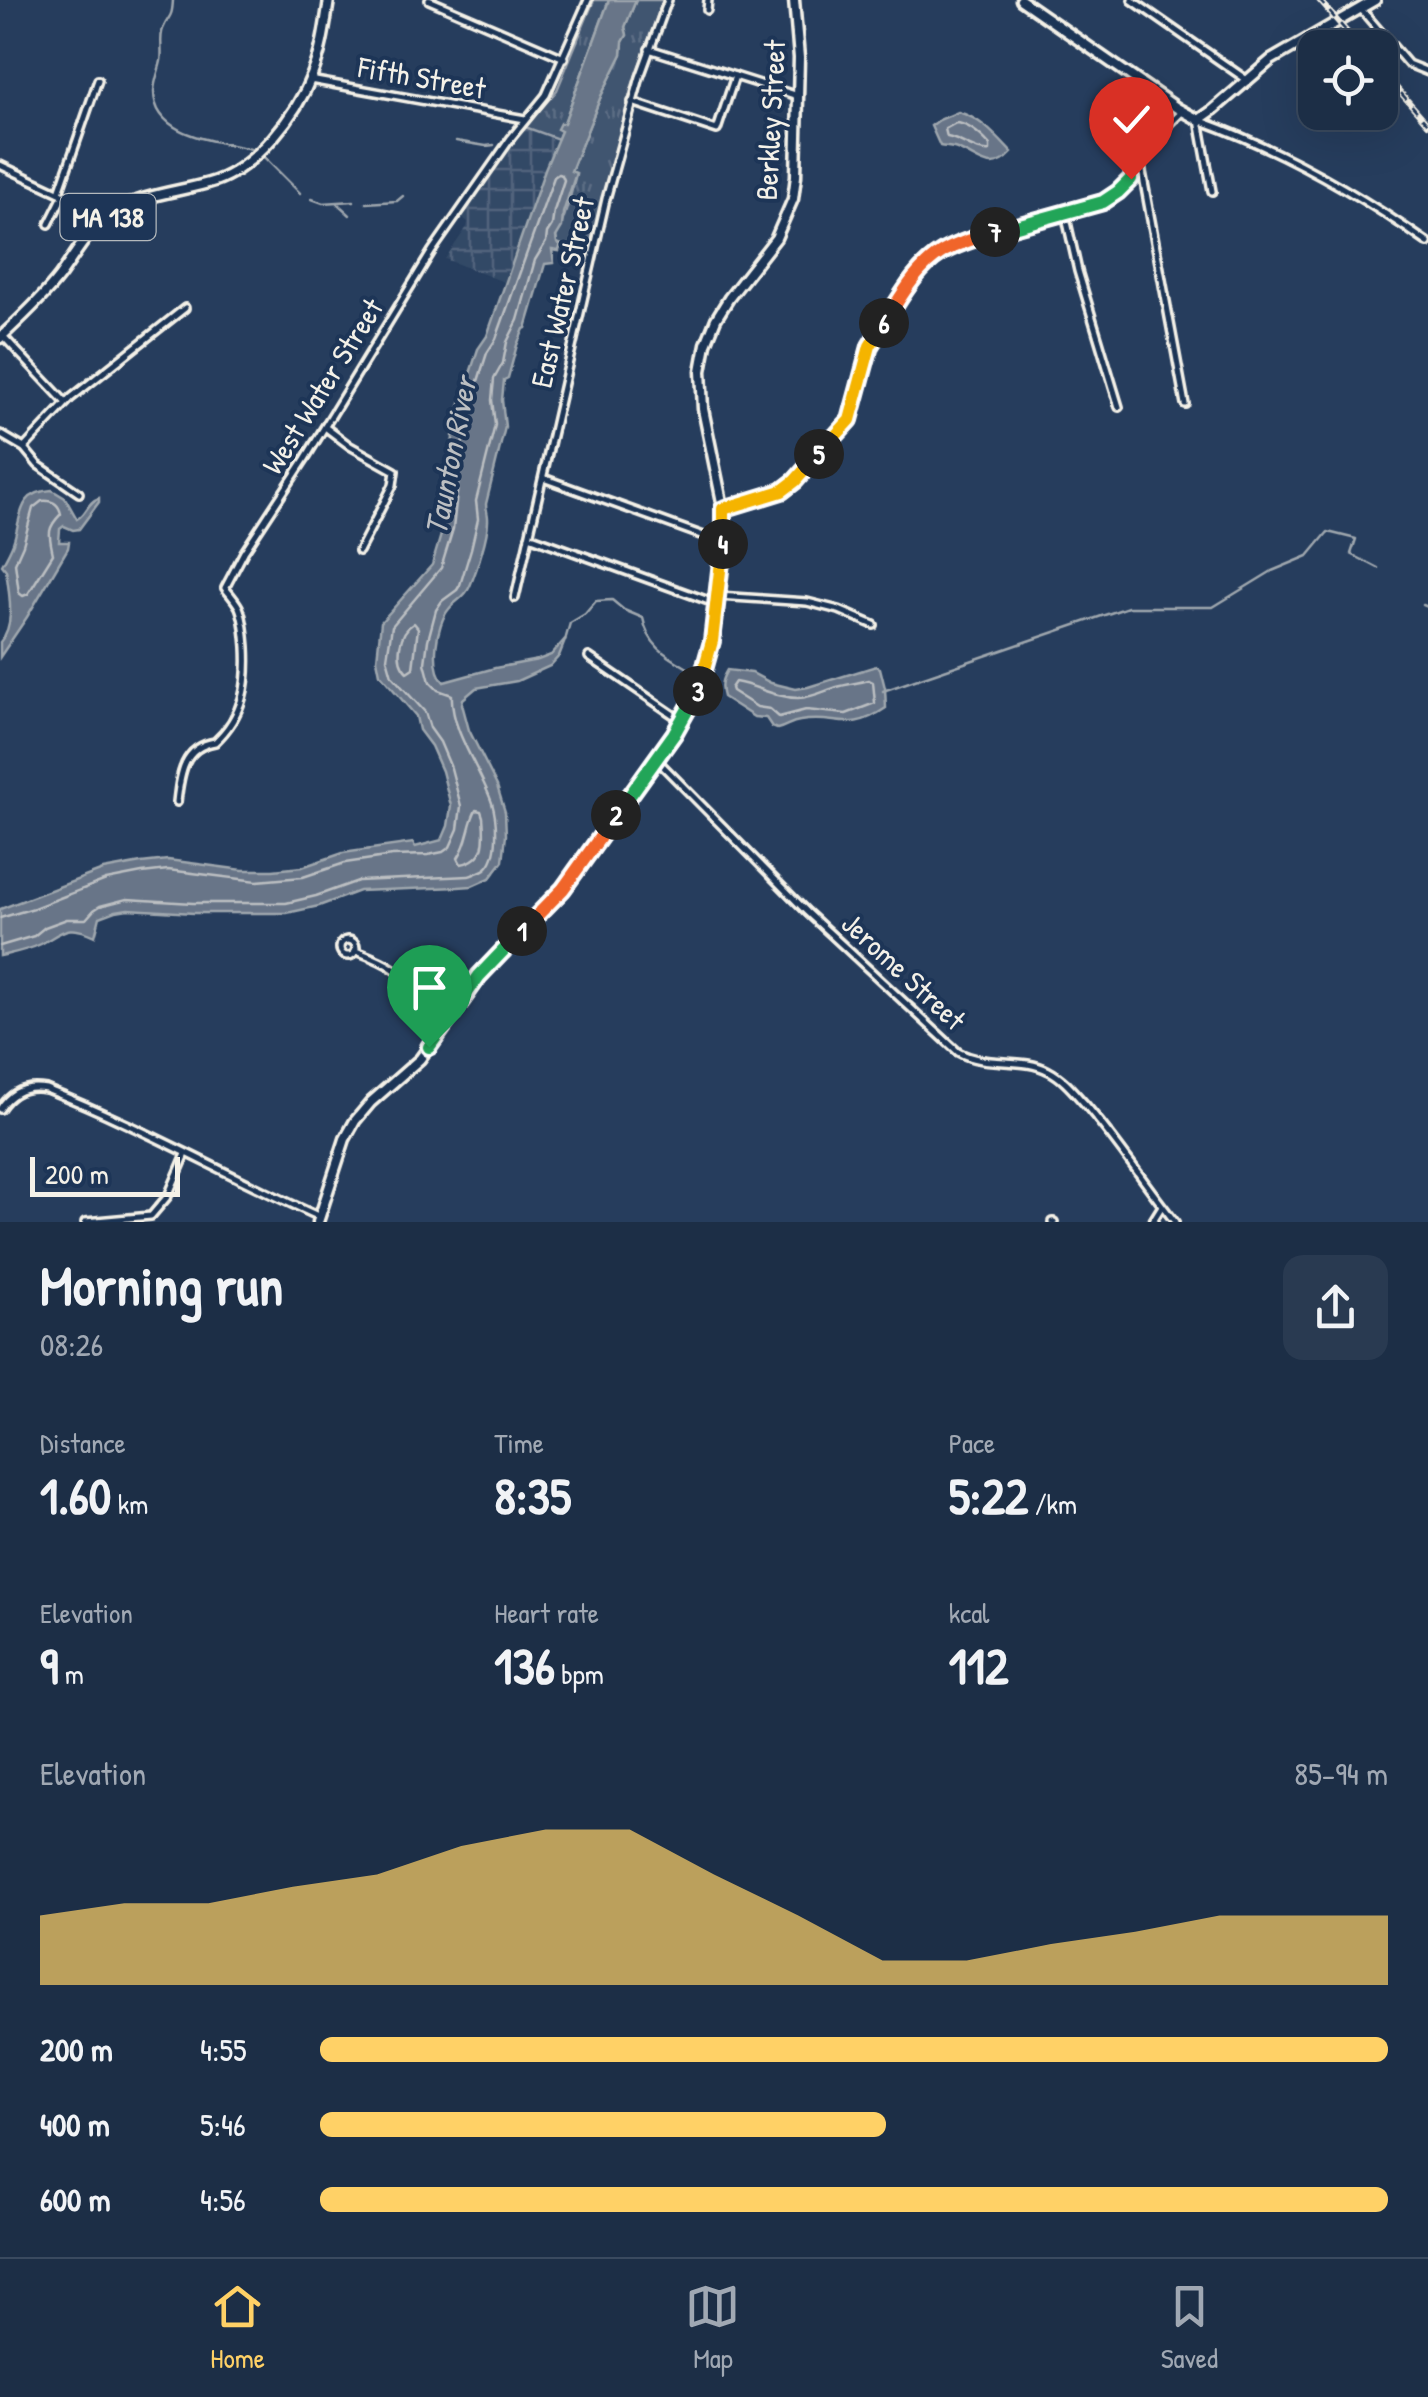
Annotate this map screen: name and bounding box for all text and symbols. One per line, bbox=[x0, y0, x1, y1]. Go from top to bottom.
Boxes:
map controls bbox=[1298, 30, 1398, 130]
button: locate bbox=[1298, 30, 1398, 130]
street label: Berkley Street bbox=[746, 38, 794, 201]
street label: Fifth Street bbox=[354, 46, 489, 108]
pin bbox=[1089, 77, 1174, 180]
icon: check bbox=[1104, 92, 1159, 147]
street label: East Water Street bbox=[521, 192, 604, 391]
road number: MA 138 bbox=[61, 194, 156, 240]
pin: 7 bbox=[970, 207, 1020, 257]
text: 7 bbox=[988, 213, 1002, 251]
street label: West Water Street bbox=[252, 290, 392, 481]
pin: 6 bbox=[859, 298, 909, 348]
text: 6 bbox=[878, 304, 890, 342]
water label: Taunton River bbox=[414, 370, 487, 539]
pin: 5 bbox=[794, 429, 844, 479]
text: 5 bbox=[813, 435, 825, 473]
pin: 4 bbox=[698, 519, 748, 569]
text: 4 bbox=[718, 525, 728, 563]
pin: 3 bbox=[673, 666, 723, 716]
text: 3 bbox=[692, 672, 704, 710]
pin: 2 bbox=[591, 790, 641, 840]
text: 2 bbox=[609, 796, 623, 834]
street label: Jerome Street bbox=[833, 903, 975, 1039]
pin: 1 bbox=[497, 906, 547, 956]
text: 1 bbox=[517, 912, 527, 950]
pin bbox=[387, 945, 472, 1048]
icon: arrive bbox=[402, 960, 457, 1015]
scale bar bbox=[30, 1152, 180, 1196]
text: 200 m bbox=[45, 1155, 109, 1193]
text: Morning run bbox=[40, 1248, 283, 1322]
button: share bbox=[1283, 1255, 1388, 1360]
text: 08:26 bbox=[40, 1323, 103, 1366]
text: Distance bbox=[40, 1424, 126, 1462]
text: Time bbox=[494, 1424, 544, 1462]
text: Pace bbox=[949, 1424, 995, 1462]
text: 1.60 bbox=[40, 1462, 111, 1530]
text: 8:35 bbox=[494, 1462, 571, 1530]
text: 5:22 bbox=[949, 1462, 1028, 1530]
text: km bbox=[111, 1485, 148, 1523]
text: /km bbox=[1028, 1485, 1077, 1523]
text: Elevation bbox=[40, 1594, 133, 1632]
text: Heart rate bbox=[494, 1594, 599, 1632]
text: kcal bbox=[949, 1594, 990, 1632]
text: 9 bbox=[40, 1632, 58, 1700]
text: 136 bbox=[494, 1632, 555, 1700]
text: 112 bbox=[949, 1632, 1008, 1700]
text: m bbox=[58, 1655, 84, 1693]
text: bpm bbox=[555, 1655, 604, 1693]
text: Elevation bbox=[40, 1752, 146, 1795]
text: 85–94 m bbox=[1294, 1752, 1388, 1795]
text: 200 m bbox=[40, 2028, 113, 2071]
text: 4:55 bbox=[200, 2028, 247, 2071]
text: 400 m bbox=[40, 2103, 110, 2146]
text: 5:46 bbox=[200, 2103, 246, 2146]
text: 600 m bbox=[40, 2178, 111, 2221]
text: 4:56 bbox=[200, 2178, 246, 2221]
tab: Home bbox=[210, 2279, 265, 2377]
tab: Map bbox=[685, 2279, 740, 2377]
tab: Saved bbox=[1161, 2279, 1218, 2377]

